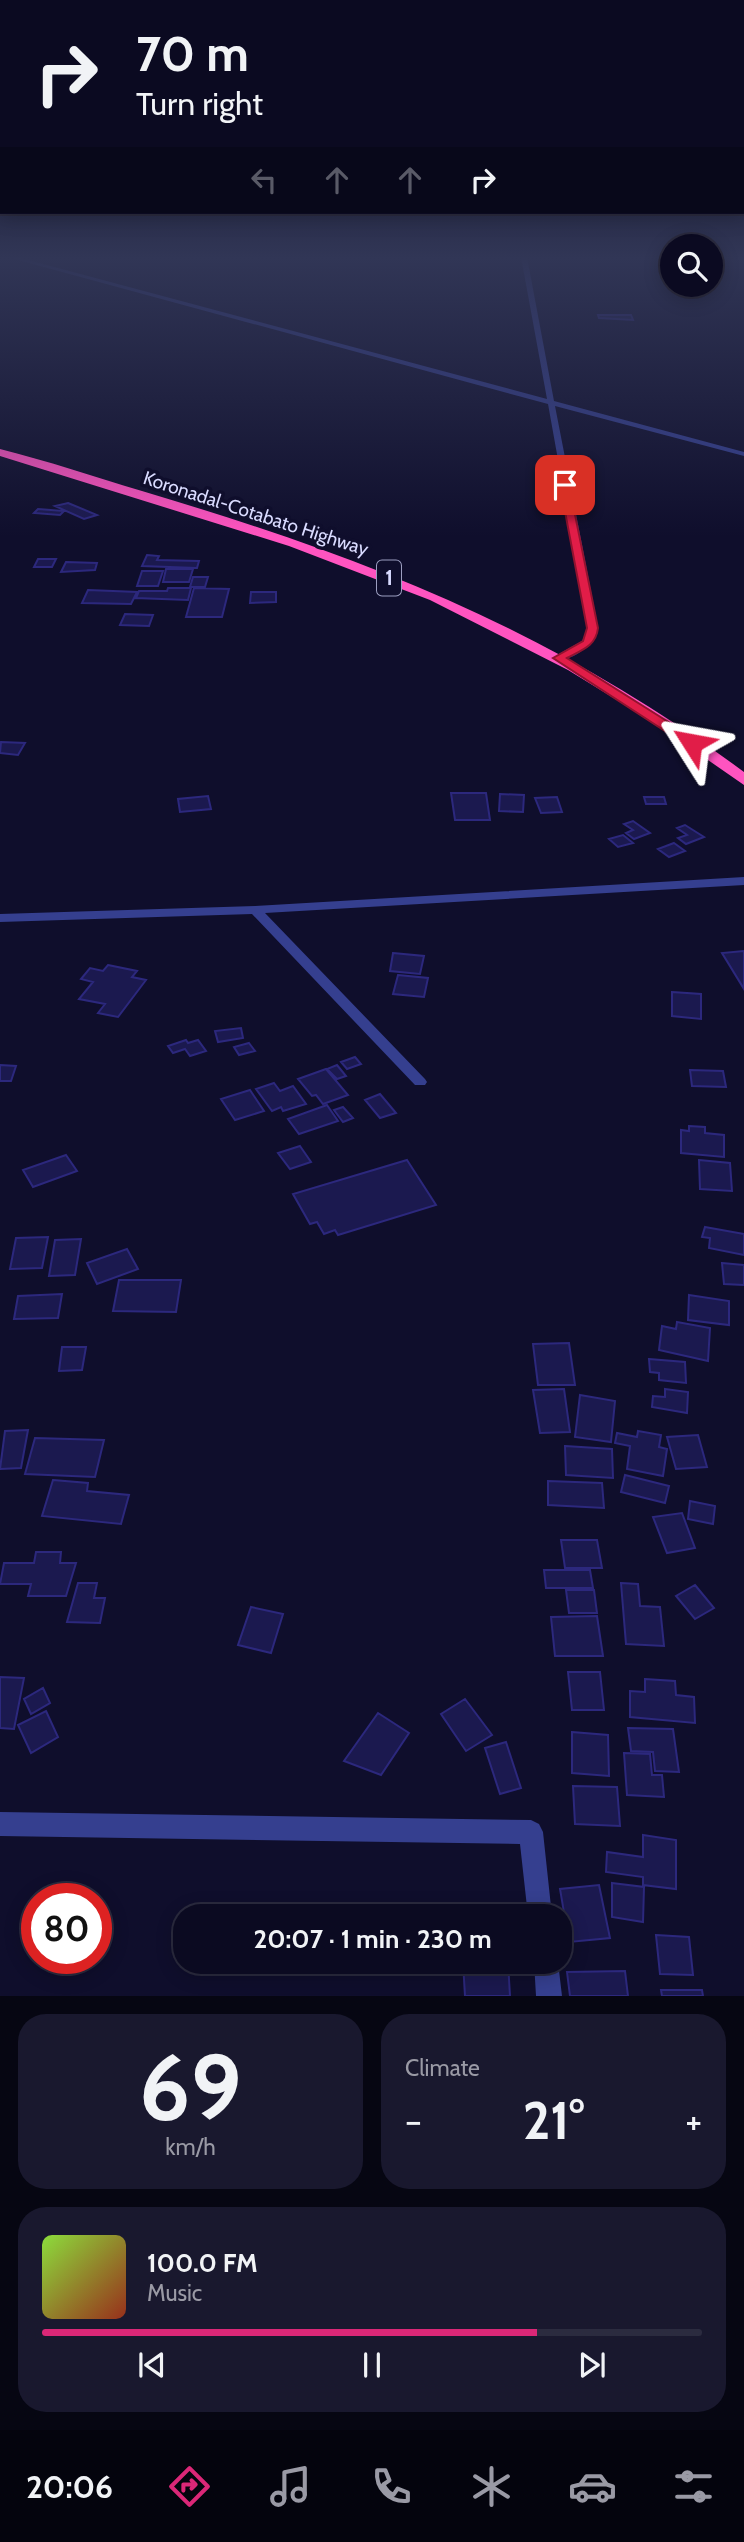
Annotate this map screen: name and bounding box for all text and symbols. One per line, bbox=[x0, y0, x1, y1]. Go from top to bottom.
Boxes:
text: 70 m bbox=[136, 24, 249, 83]
icon: right bbox=[21, 28, 112, 119]
text: Turn right bbox=[136, 84, 263, 123]
icon: left bbox=[245, 161, 283, 199]
icon: ahead bbox=[318, 161, 356, 199]
icon: ahead bbox=[391, 161, 429, 199]
icon: right bbox=[464, 161, 502, 199]
map controls bbox=[660, 234, 723, 297]
button: search bbox=[660, 234, 723, 297]
pin bbox=[535, 455, 595, 515]
street label: Koronadal-Cotabato Highway bbox=[140, 466, 372, 561]
icon: arrive bbox=[546, 466, 584, 504]
road number: 1 bbox=[377, 560, 401, 596]
position arrow bbox=[655, 706, 729, 780]
speed limit sign: 80 bbox=[21, 1883, 112, 1974]
text: 20:07 · 1 min · 230 m bbox=[253, 1923, 492, 1955]
text: 69 bbox=[139, 2032, 242, 2143]
text: Climate bbox=[405, 2054, 480, 2082]
text: 21° bbox=[523, 2089, 584, 2152]
text: − bbox=[405, 2097, 422, 2144]
text: + bbox=[685, 2097, 702, 2144]
text: km/h bbox=[165, 2133, 216, 2161]
text: 100.0 FM bbox=[147, 2247, 258, 2279]
text: Music bbox=[147, 2279, 202, 2307]
icon: previous bbox=[133, 2346, 171, 2384]
icon: pause bbox=[353, 2346, 391, 2384]
icon: next bbox=[573, 2346, 611, 2384]
icon: directions bbox=[165, 2462, 214, 2511]
icon: music bbox=[266, 2462, 315, 2511]
icon: phone bbox=[367, 2462, 416, 2511]
icon: climate bbox=[467, 2462, 516, 2511]
icon: car bbox=[568, 2462, 617, 2511]
icon: filters bbox=[669, 2462, 718, 2511]
text: 20:06 bbox=[26, 2467, 113, 2506]

